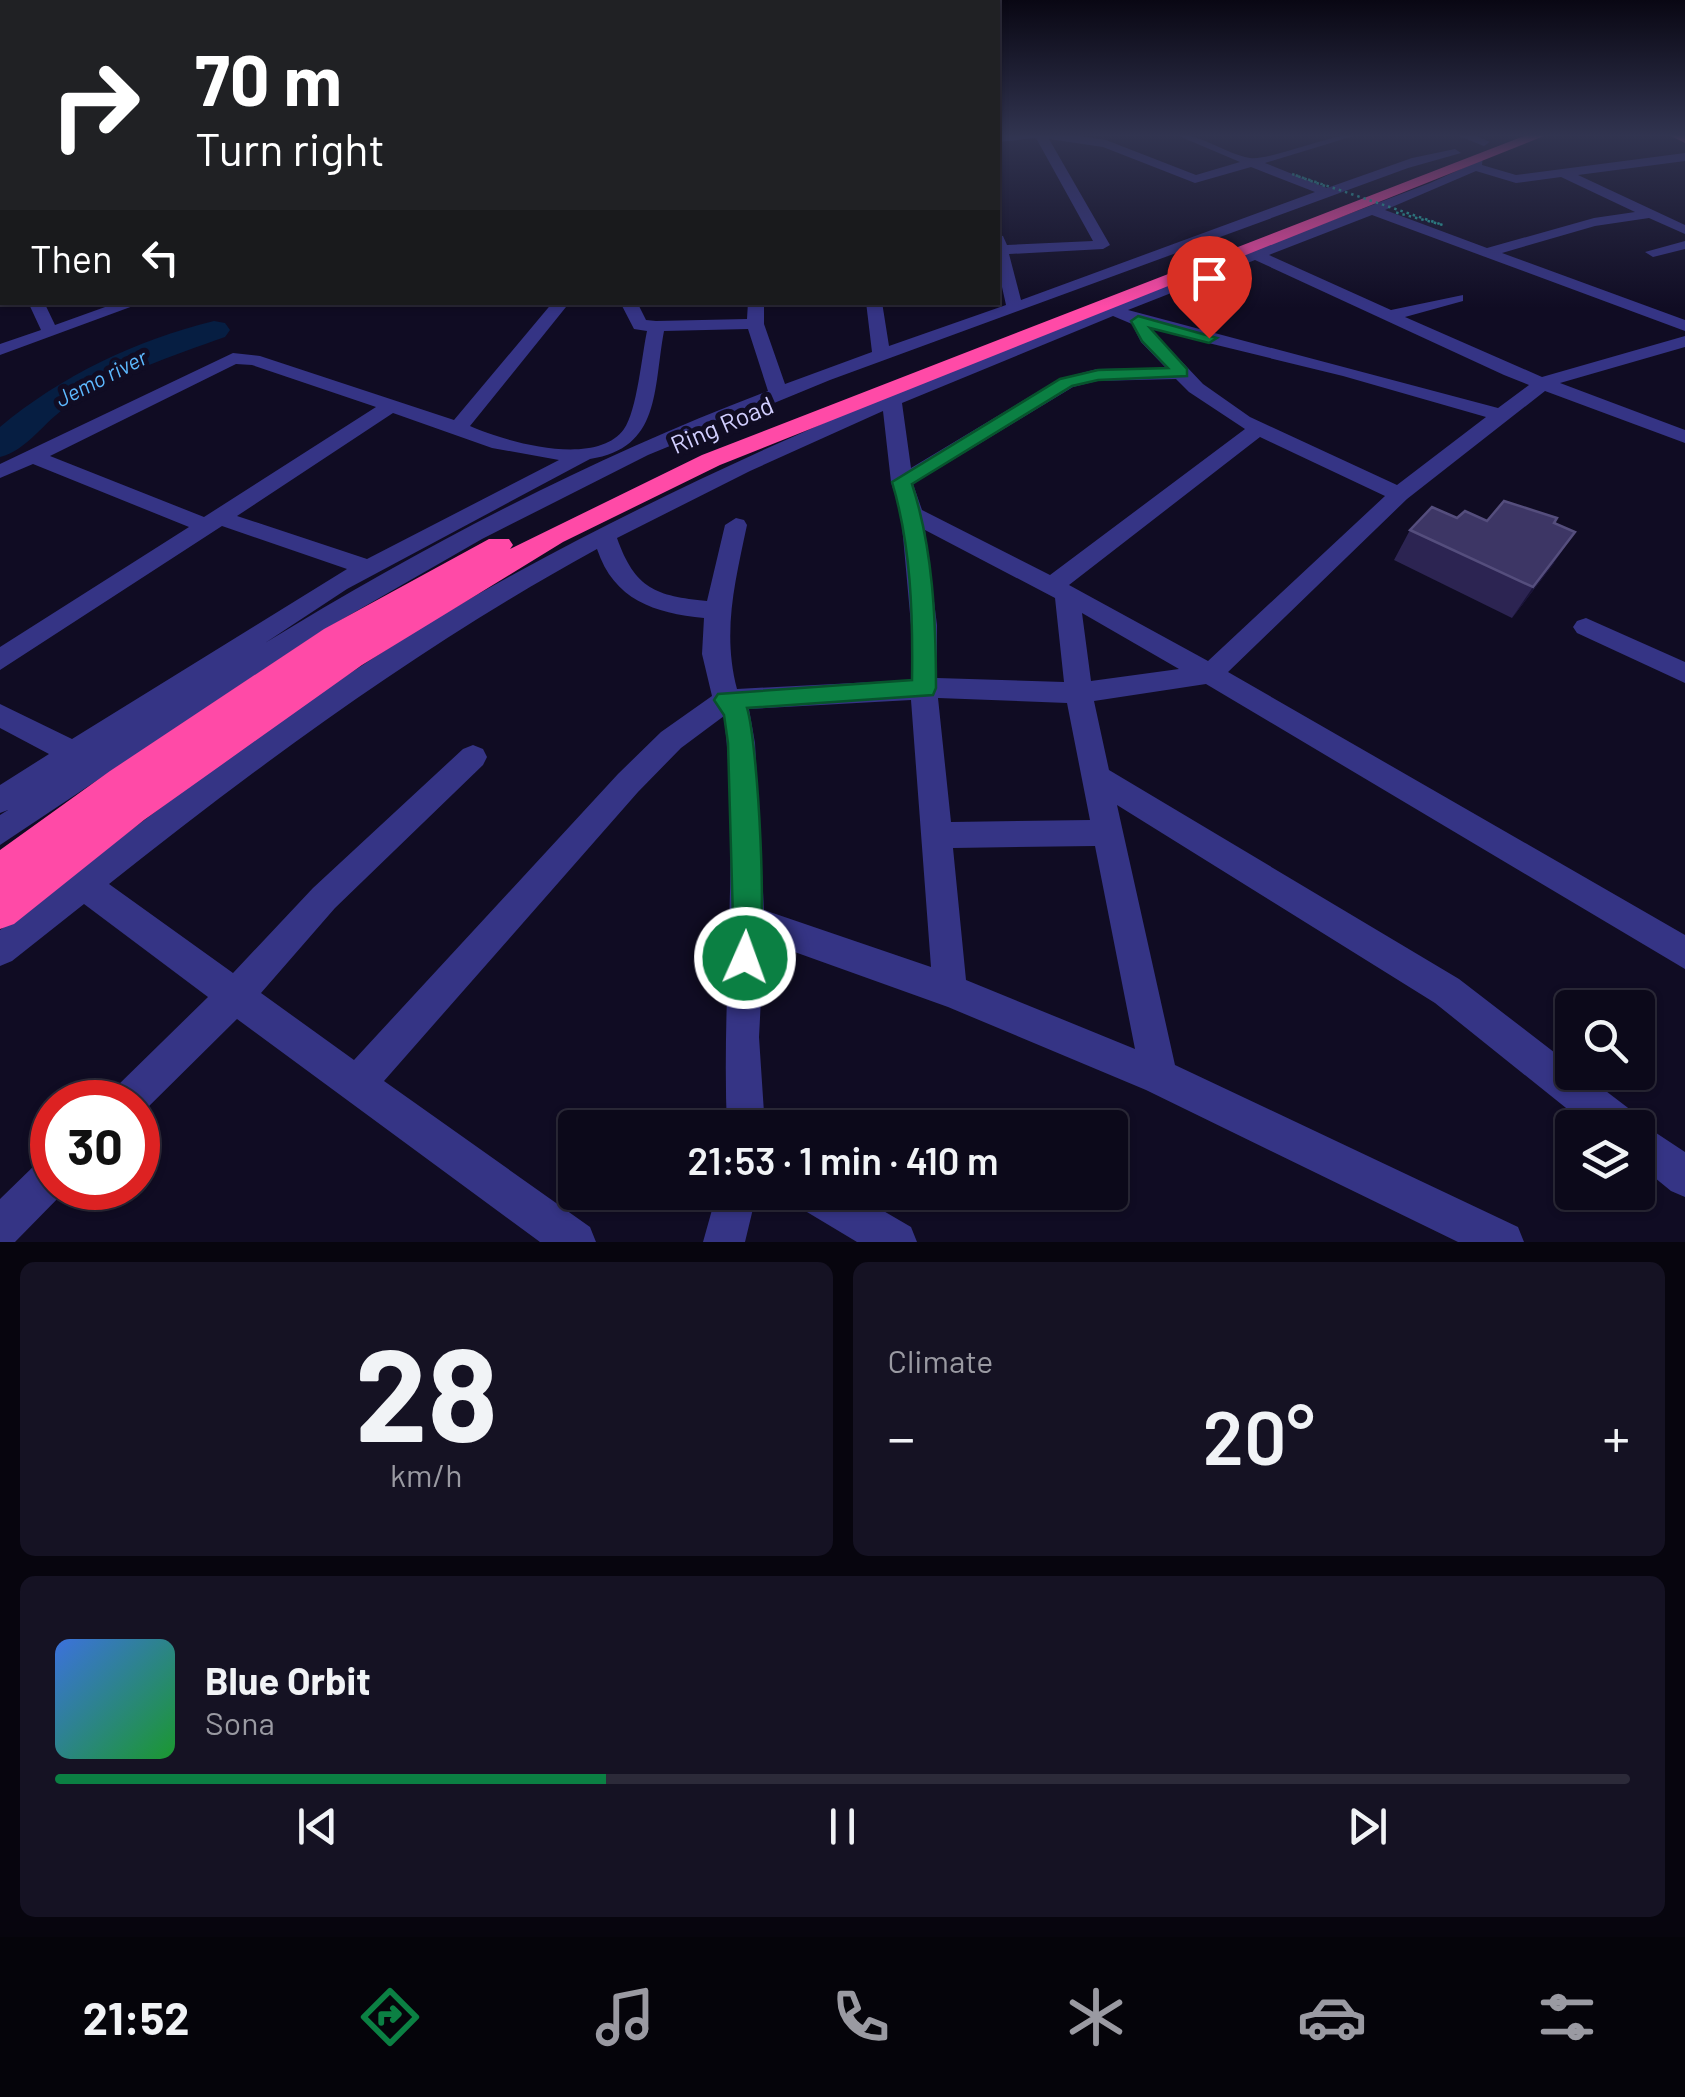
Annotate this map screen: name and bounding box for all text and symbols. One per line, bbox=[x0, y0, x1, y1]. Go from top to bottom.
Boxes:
text: 70 m bbox=[195, 36, 342, 120]
icon: right bbox=[30, 40, 160, 170]
text: Turn right bbox=[195, 121, 385, 175]
icon: left bbox=[133, 230, 188, 285]
text: Then bbox=[30, 235, 113, 281]
pin bbox=[1167, 236, 1252, 339]
icon: arrive bbox=[1182, 251, 1237, 306]
water label: Jemo river bbox=[50, 342, 152, 411]
street label: Ring Road bbox=[666, 389, 778, 459]
position arrow bbox=[693, 906, 797, 1010]
map controls bbox=[1555, 990, 1655, 1210]
button: search bbox=[1555, 990, 1655, 1090]
speed limit sign: 30 bbox=[30, 1080, 160, 1210]
button: layers bbox=[1555, 1110, 1655, 1210]
text: 21:53 · 1 min · 410 m bbox=[688, 1137, 999, 1183]
text: 28 bbox=[355, 1312, 498, 1468]
text: Climate bbox=[888, 1341, 993, 1379]
text: 20° bbox=[1203, 1390, 1315, 1480]
text: − bbox=[888, 1403, 915, 1469]
text: + bbox=[1602, 1403, 1630, 1469]
text: km/h bbox=[390, 1455, 462, 1493]
text: Blue Orbit bbox=[205, 1657, 371, 1703]
text: Sona bbox=[205, 1703, 275, 1741]
icon: previous bbox=[290, 1799, 345, 1854]
icon: pause bbox=[815, 1799, 870, 1854]
icon: next bbox=[1340, 1799, 1395, 1854]
icon: directions bbox=[355, 1982, 425, 2052]
icon: music bbox=[590, 1982, 660, 2052]
icon: phone bbox=[826, 1982, 896, 2052]
icon: climate bbox=[1061, 1982, 1131, 2052]
icon: car bbox=[1297, 1982, 1367, 2052]
icon: filters bbox=[1532, 1982, 1602, 2052]
text: 21:52 bbox=[83, 1990, 189, 2044]

